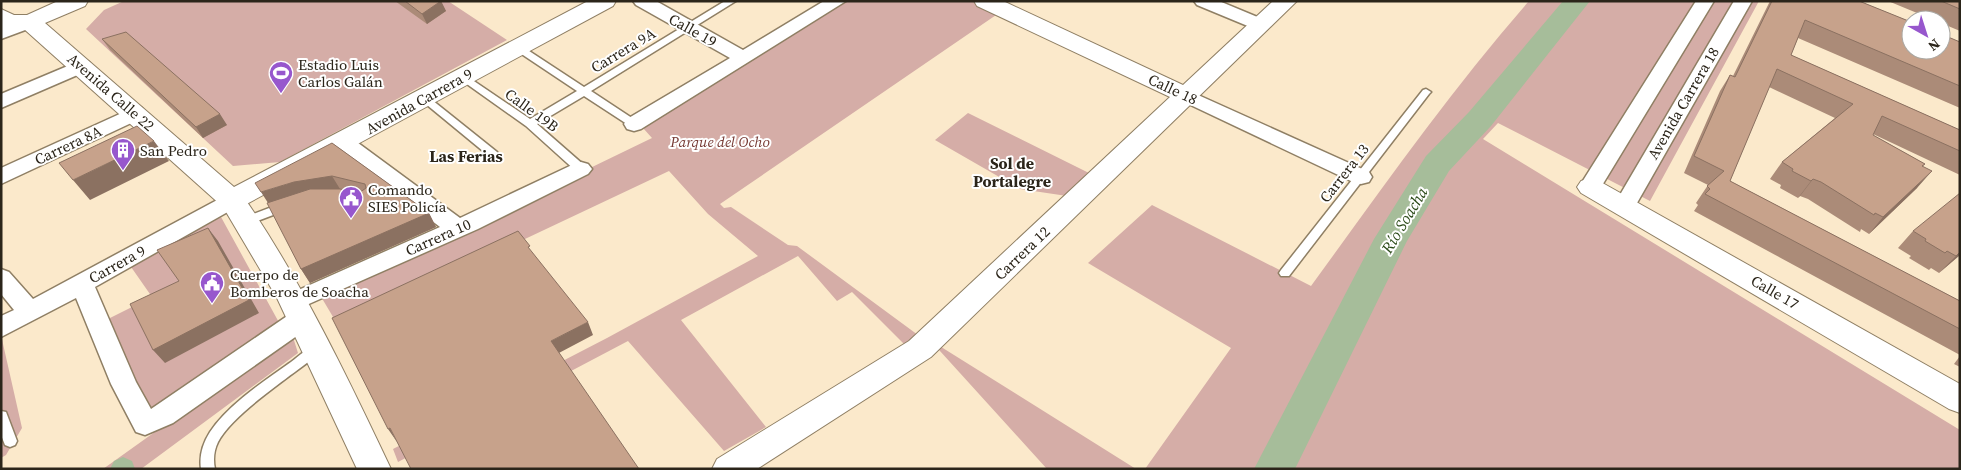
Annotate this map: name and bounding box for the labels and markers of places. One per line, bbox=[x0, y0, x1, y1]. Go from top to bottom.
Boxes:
place label: Estadio Luis Carlos Galán bbox=[298, 54, 383, 92]
sports icon: Estadio Luis Carlos Galán bbox=[268, 60, 294, 94]
building icon: San Pedro bbox=[110, 137, 136, 171]
place label: San Pedro bbox=[140, 140, 207, 161]
place label: Comando SIES Policía bbox=[368, 179, 447, 217]
public building icon: Comando SIES Policía bbox=[338, 185, 364, 219]
place label: Cuerpo de Bomberos de Soacha bbox=[230, 264, 369, 302]
public building icon: Cuerpo de Bomberos de Soacha bbox=[199, 270, 225, 304]

